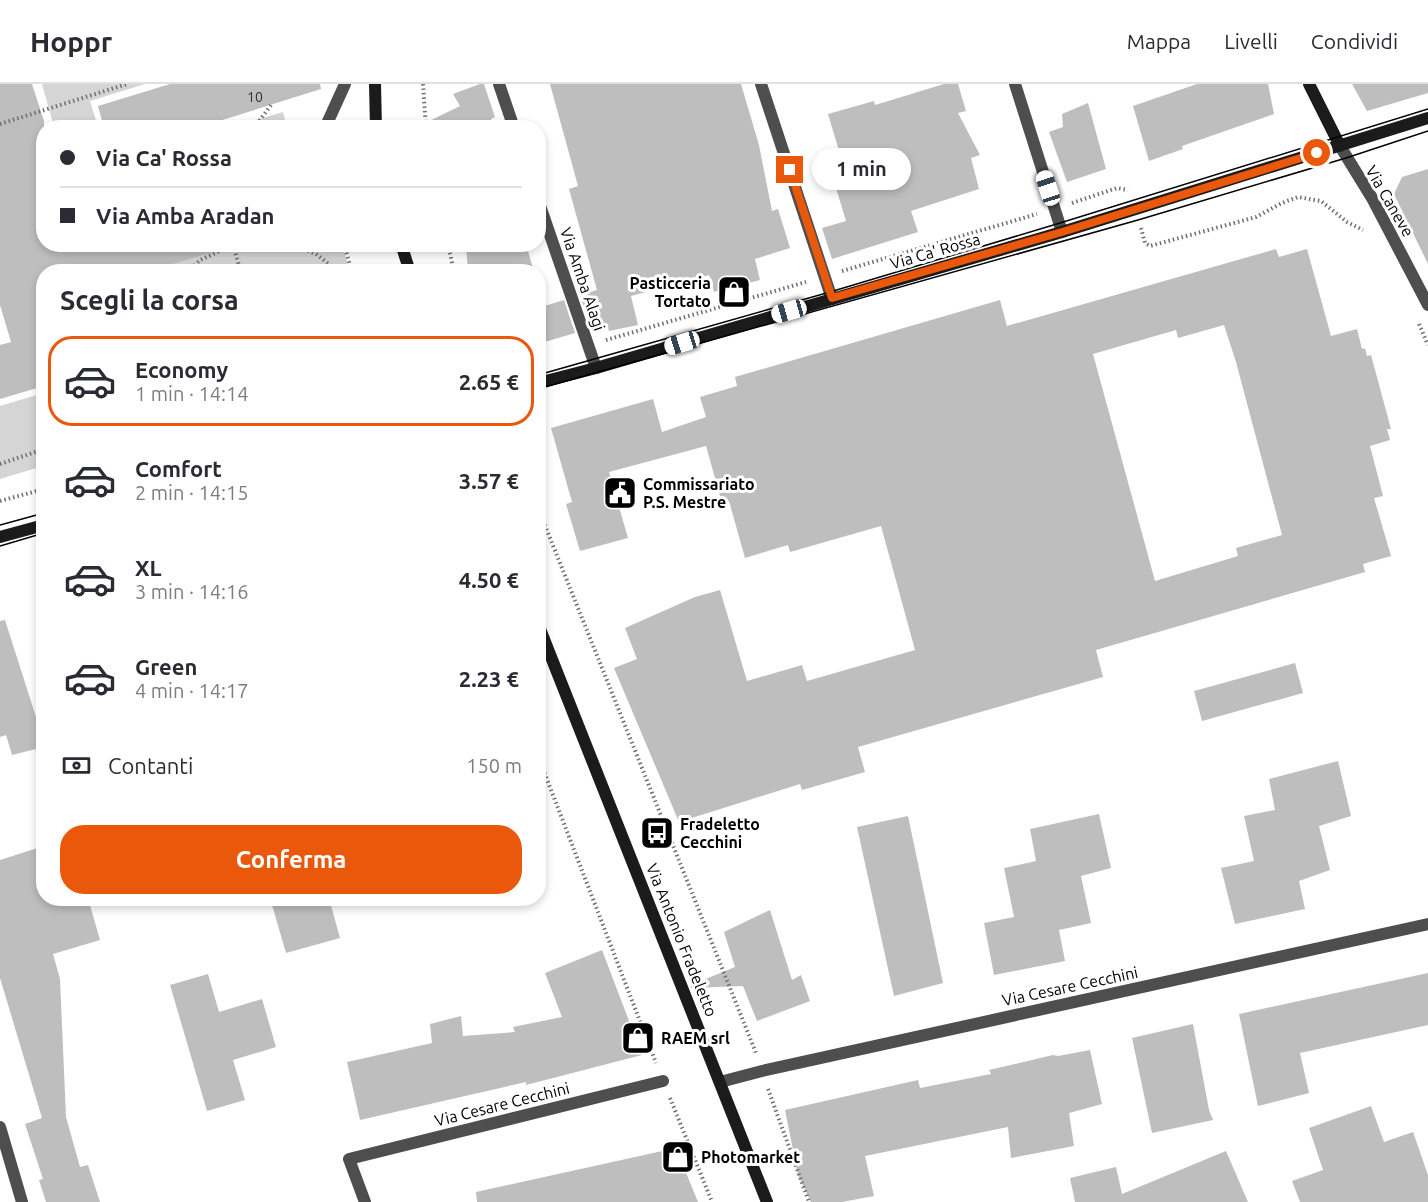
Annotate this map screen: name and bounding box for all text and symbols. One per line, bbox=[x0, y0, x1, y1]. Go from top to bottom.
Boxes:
text: Hoppr bbox=[30, 26, 112, 57]
text: Mappa bbox=[1127, 29, 1191, 53]
text: Livelli bbox=[1224, 29, 1278, 53]
text: Condividi bbox=[1311, 29, 1398, 53]
house number: 10 bbox=[247, 89, 263, 105]
route start bbox=[1303, 139, 1330, 166]
text: Via Ca' Rossa bbox=[96, 145, 232, 170]
callout: 1 min bbox=[811, 149, 910, 191]
route end bbox=[776, 156, 803, 183]
text: 1 min bbox=[836, 157, 887, 180]
street label: Via Caneve bbox=[1362, 162, 1418, 240]
car bbox=[1034, 168, 1062, 208]
text: Via Amba Aradan bbox=[96, 203, 274, 228]
street label: Via Amba Alagi bbox=[557, 225, 609, 333]
street label: Via Ca' Rossa bbox=[888, 230, 982, 272]
place label: Pasticceria Tortato bbox=[630, 274, 711, 310]
shop icon: Pasticceria Tortato bbox=[716, 274, 752, 310]
text: Scegli la corsa bbox=[60, 285, 239, 315]
car bbox=[769, 297, 809, 325]
car bbox=[662, 329, 702, 357]
icon: car bbox=[63, 354, 117, 408]
text: Economy bbox=[135, 357, 228, 382]
text: 2.65 € bbox=[459, 369, 519, 394]
text: 1 min · 14:14 bbox=[135, 382, 249, 405]
icon: car bbox=[63, 453, 117, 507]
text: Comfort bbox=[135, 456, 222, 481]
text: 3.57 € bbox=[459, 468, 519, 493]
public building icon: Commissariato P.S. Mestre bbox=[602, 475, 638, 511]
place label: Commissariato P.S. Mestre bbox=[643, 475, 755, 511]
text: 2 min · 14:15 bbox=[135, 481, 249, 504]
icon: car bbox=[63, 552, 117, 606]
text: XL bbox=[135, 555, 162, 580]
text: 4.50 € bbox=[459, 567, 519, 592]
text: 3 min · 14:16 bbox=[135, 580, 249, 603]
icon: car bbox=[63, 651, 117, 705]
text: Green bbox=[135, 654, 197, 679]
text: 2.23 € bbox=[459, 666, 519, 691]
text: 4 min · 14:17 bbox=[135, 679, 249, 702]
icon: cash bbox=[60, 749, 93, 782]
text: Contanti bbox=[108, 753, 193, 778]
text: 150 m bbox=[466, 754, 522, 777]
bus stop icon: Fradeletto Cecchini bbox=[639, 815, 675, 851]
place label: Fradeletto Cecchini bbox=[680, 815, 760, 851]
button: Conferma bbox=[60, 825, 522, 894]
street label: Via Antonio Fradeletto bbox=[643, 861, 721, 1019]
street label: Via Cesare Cecchini bbox=[1000, 963, 1140, 1009]
shop icon: RAEM srl bbox=[620, 1020, 656, 1056]
place label: RAEM srl bbox=[661, 1029, 730, 1047]
street label: Via Cesare Cecchini bbox=[433, 1079, 571, 1129]
shop icon: Photomarket bbox=[660, 1139, 696, 1175]
place label: Photomarket bbox=[701, 1148, 800, 1166]

